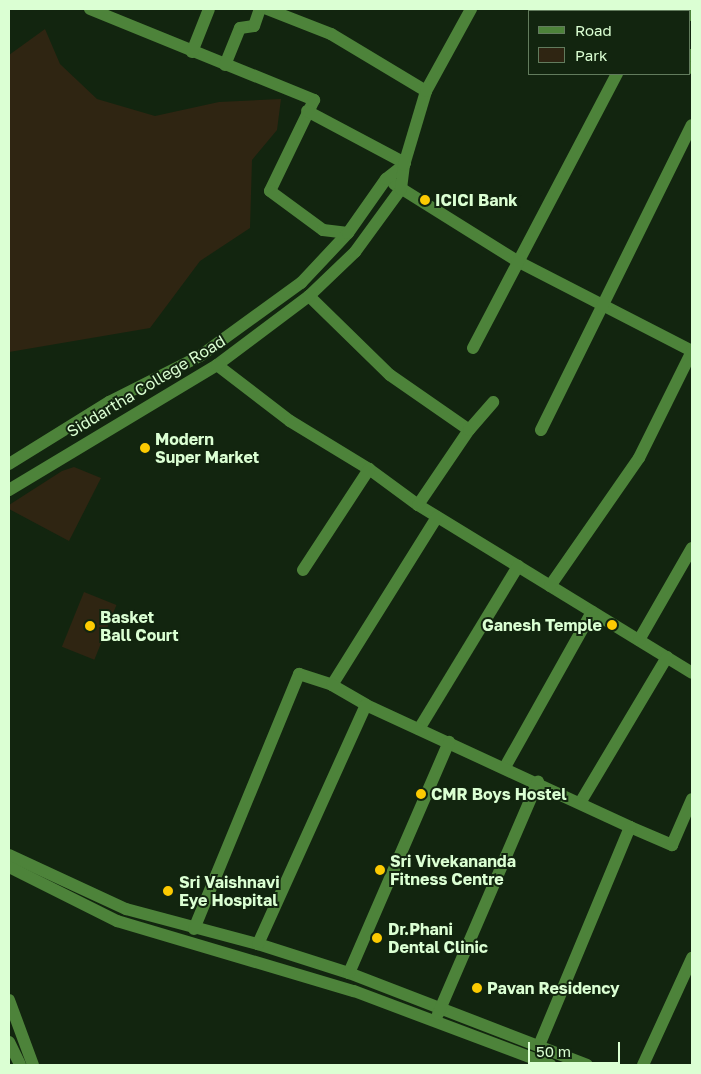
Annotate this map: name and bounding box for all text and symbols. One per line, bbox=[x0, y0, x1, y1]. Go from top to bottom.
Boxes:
legend bbox=[528, 10, 691, 75]
text: Road bbox=[575, 21, 612, 39]
text: Park bbox=[575, 46, 607, 64]
place label: ICICI Bank bbox=[435, 190, 518, 210]
marker: ICICI Bank bbox=[419, 194, 431, 206]
street label: Siddartha College Road bbox=[63, 331, 229, 441]
place label: Modern Super Market bbox=[155, 429, 259, 467]
marker: Modern Super Market bbox=[139, 442, 151, 454]
place label: Basket Ball Court bbox=[100, 607, 179, 645]
place label: Ganesh Temple bbox=[482, 615, 602, 635]
marker: Ganesh Temple bbox=[606, 619, 618, 631]
marker: Basket Ball Court bbox=[84, 620, 96, 632]
place label: CMR Boys Hostel bbox=[431, 784, 567, 804]
marker: CMR Boys Hostel bbox=[415, 788, 427, 800]
place label: Sri Vivekananda Fitness Centre bbox=[390, 851, 516, 889]
marker: Sri Vivekananda Fitness Centre bbox=[374, 864, 386, 876]
place label: Sri Vaishnavi Eye Hospital bbox=[179, 872, 280, 910]
marker: Sri Vaishnavi Eye Hospital bbox=[161, 884, 175, 898]
place label: Dr.Phani Dental Clinic bbox=[388, 919, 488, 957]
marker: Dr.Phani Dental Clinic bbox=[370, 931, 384, 945]
place label: Pavan Residency bbox=[487, 978, 620, 998]
marker: Pavan Residency bbox=[471, 982, 483, 994]
scale bar bbox=[531, 1032, 624, 1064]
text: 50 m bbox=[536, 1042, 571, 1060]

